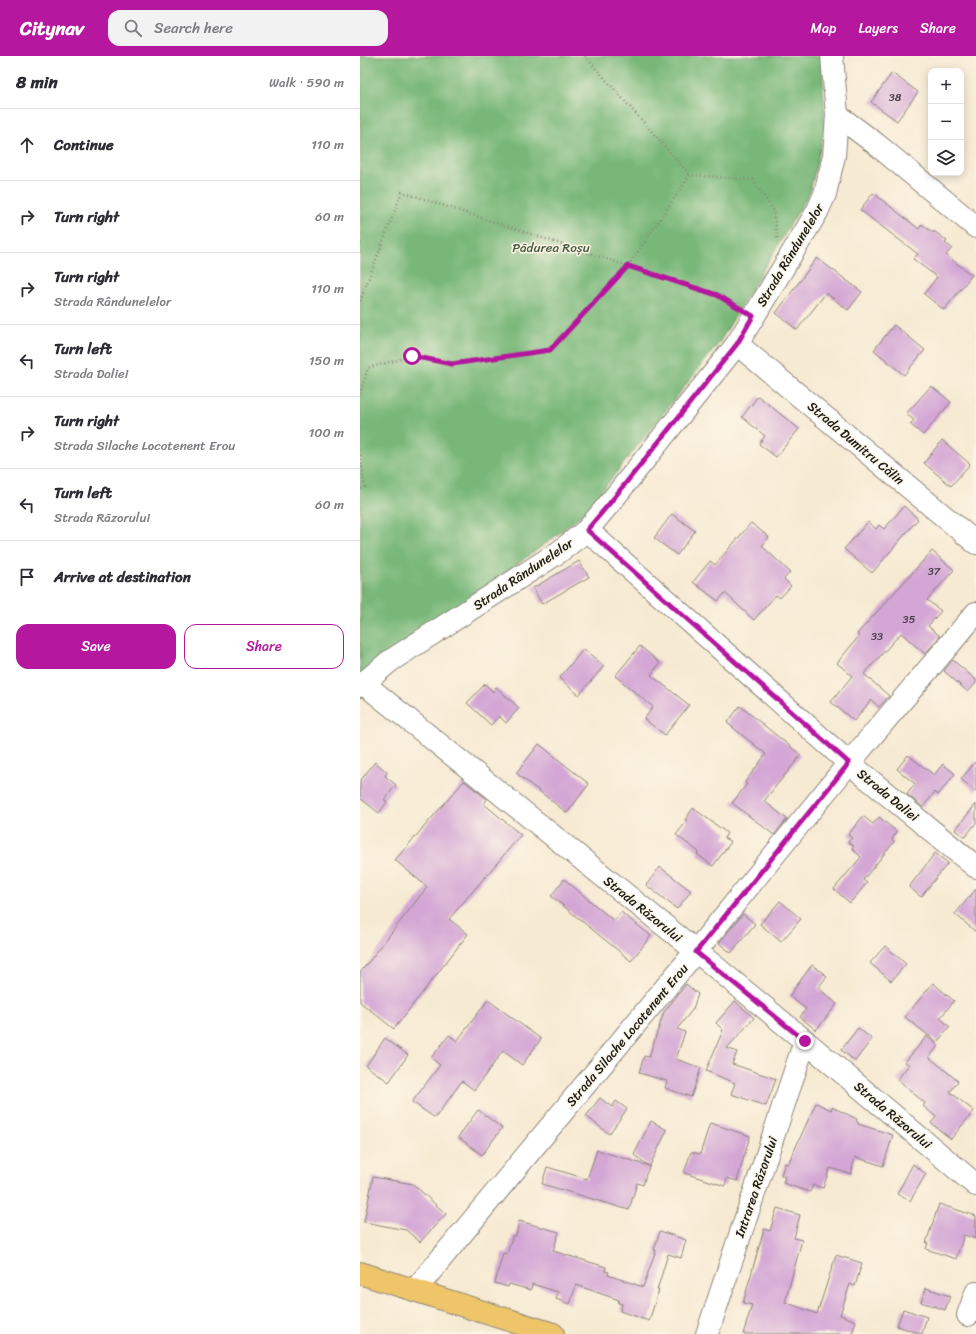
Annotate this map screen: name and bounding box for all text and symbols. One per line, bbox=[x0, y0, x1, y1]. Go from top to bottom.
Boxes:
search box bbox=[108, 10, 388, 46]
text: Citynav bbox=[20, 12, 84, 45]
text: Search here bbox=[154, 15, 233, 41]
text: Map bbox=[811, 16, 836, 41]
text: Layers bbox=[858, 16, 898, 41]
text: Share bbox=[920, 16, 956, 41]
icon: search bbox=[122, 17, 144, 39]
text: 8 min bbox=[16, 67, 58, 97]
map controls bbox=[928, 68, 964, 176]
button: + bbox=[928, 68, 964, 104]
text: Walk · 590 m bbox=[269, 71, 344, 94]
house number: 38 bbox=[889, 88, 902, 107]
button: − bbox=[928, 104, 964, 140]
text: Continue bbox=[54, 132, 114, 158]
text: 110 m bbox=[311, 133, 344, 156]
icon: ahead bbox=[16, 134, 38, 156]
button: layers bbox=[928, 140, 964, 176]
street label: Strada Rândunelelor bbox=[750, 198, 830, 311]
text: Turn right bbox=[54, 204, 119, 230]
text: 60 m bbox=[315, 205, 344, 228]
icon: right bbox=[16, 206, 38, 228]
park label: Pădurea Roșu bbox=[512, 236, 590, 259]
text: Turn right bbox=[54, 264, 119, 290]
text: 110 m bbox=[311, 277, 344, 300]
icon: right bbox=[16, 278, 38, 300]
text: Strada Rândunelelor bbox=[54, 290, 171, 313]
text: Turn left bbox=[54, 336, 112, 362]
route start bbox=[403, 347, 421, 365]
text: 150 m bbox=[309, 349, 344, 372]
icon: left bbox=[16, 350, 38, 372]
text: Strada Daliei bbox=[54, 362, 128, 385]
street label: Strada Dumitru Călin bbox=[802, 395, 910, 491]
text: Turn right bbox=[54, 408, 119, 434]
text: 100 m bbox=[309, 421, 344, 444]
icon: right bbox=[16, 422, 38, 444]
text: Strada Silache Locotenent Erou bbox=[54, 434, 235, 457]
text: Turn left bbox=[54, 480, 112, 506]
text: 60 m bbox=[315, 493, 344, 516]
icon: left bbox=[16, 494, 38, 516]
text: Strada Răzorului bbox=[54, 506, 150, 529]
street label: Strada Rândunelelor bbox=[468, 531, 579, 616]
house number: 37 bbox=[928, 562, 941, 581]
text: Arrive at destination bbox=[54, 564, 191, 590]
icon: arrive bbox=[16, 566, 38, 588]
house number: 35 bbox=[903, 610, 916, 629]
button: Save bbox=[16, 624, 176, 669]
button: Share bbox=[184, 624, 344, 669]
house number: 33 bbox=[871, 627, 883, 646]
street label: Strada Daliei bbox=[852, 763, 924, 828]
street label: Strada Răzorului bbox=[598, 870, 688, 948]
street label: Strada Silache Locotenent Erou bbox=[560, 958, 694, 1112]
route end bbox=[796, 1032, 814, 1050]
street label: Strada Răzorului bbox=[849, 1075, 937, 1155]
street label: Intrarea Răzorului bbox=[728, 1133, 784, 1242]

